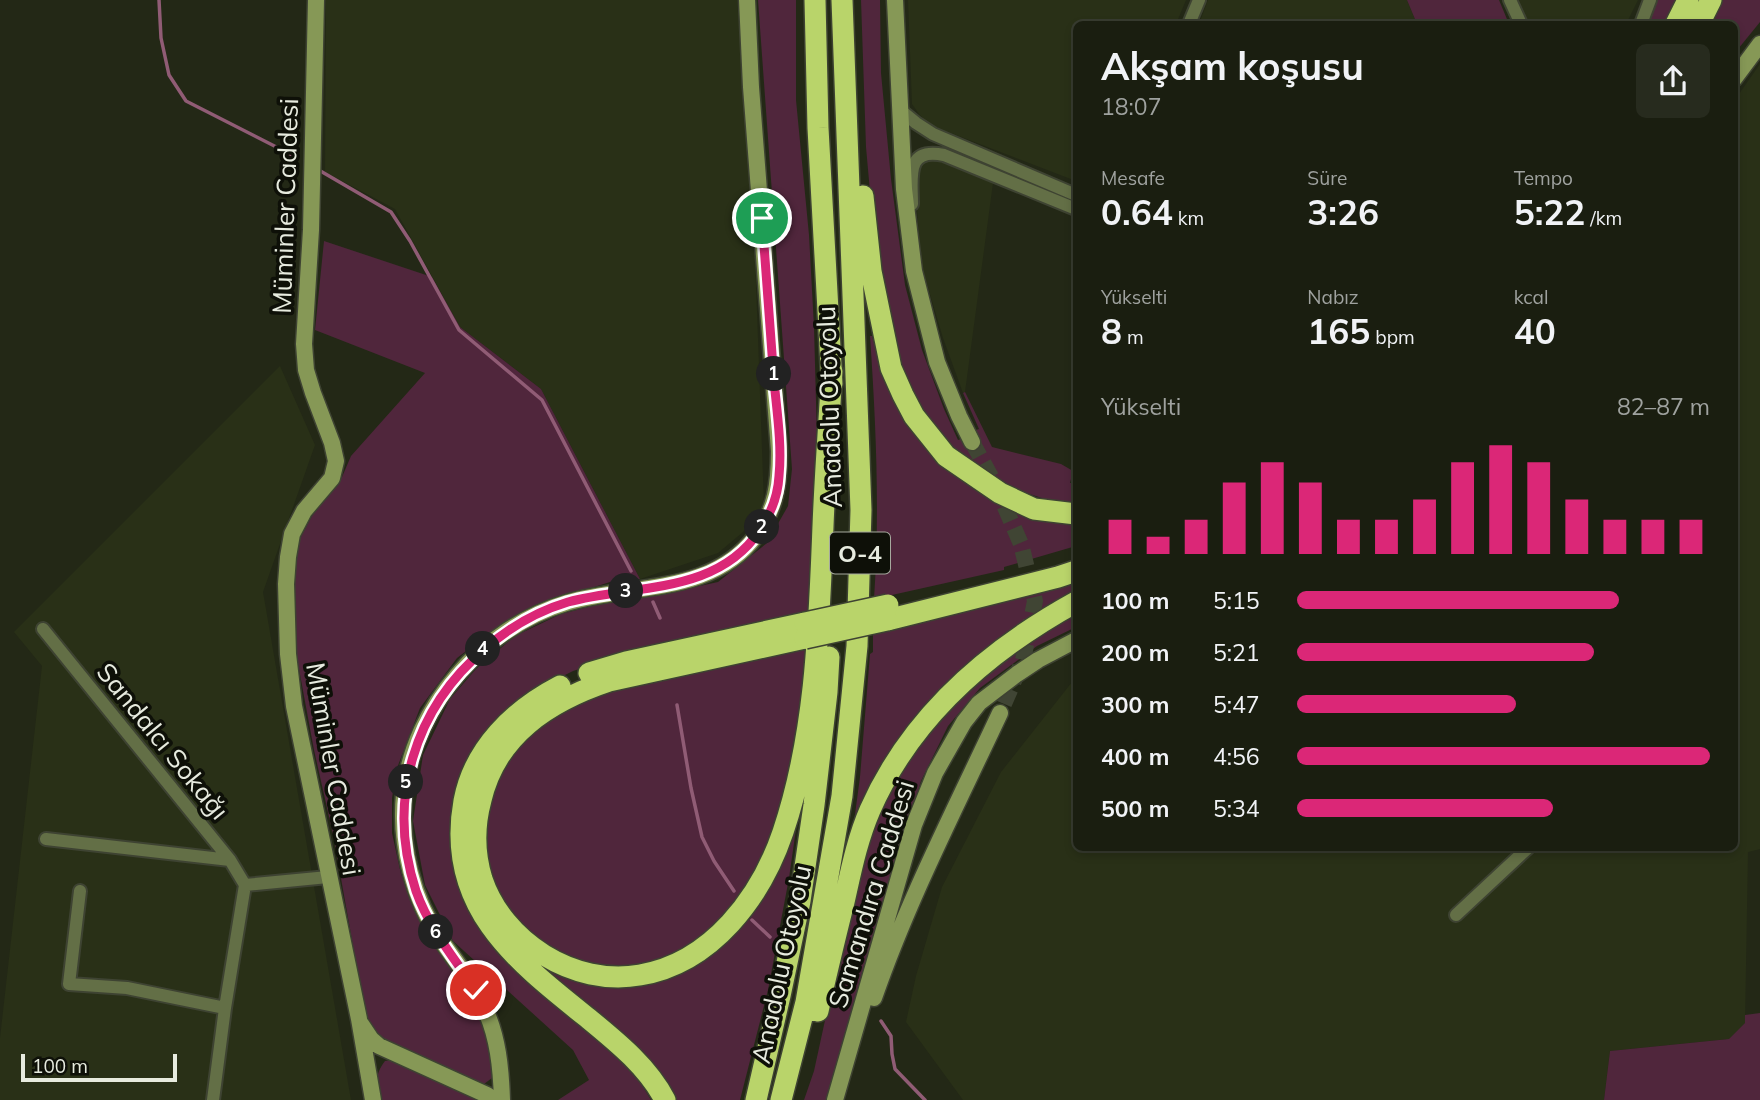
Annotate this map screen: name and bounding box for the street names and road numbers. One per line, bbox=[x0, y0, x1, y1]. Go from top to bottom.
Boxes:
street label: Müminler Caddesi bbox=[265, 98, 305, 314]
street label: Anadolu Otoyolu bbox=[809, 306, 849, 508]
road number: O-4 bbox=[830, 532, 890, 574]
street label: Sandalcı Sokağı bbox=[90, 656, 236, 826]
street label: Müminler Caddesi bbox=[299, 660, 369, 878]
street label: Samandıra Caddesi bbox=[821, 776, 921, 1012]
street label: Anadolu Otoyolu bbox=[744, 862, 818, 1066]

